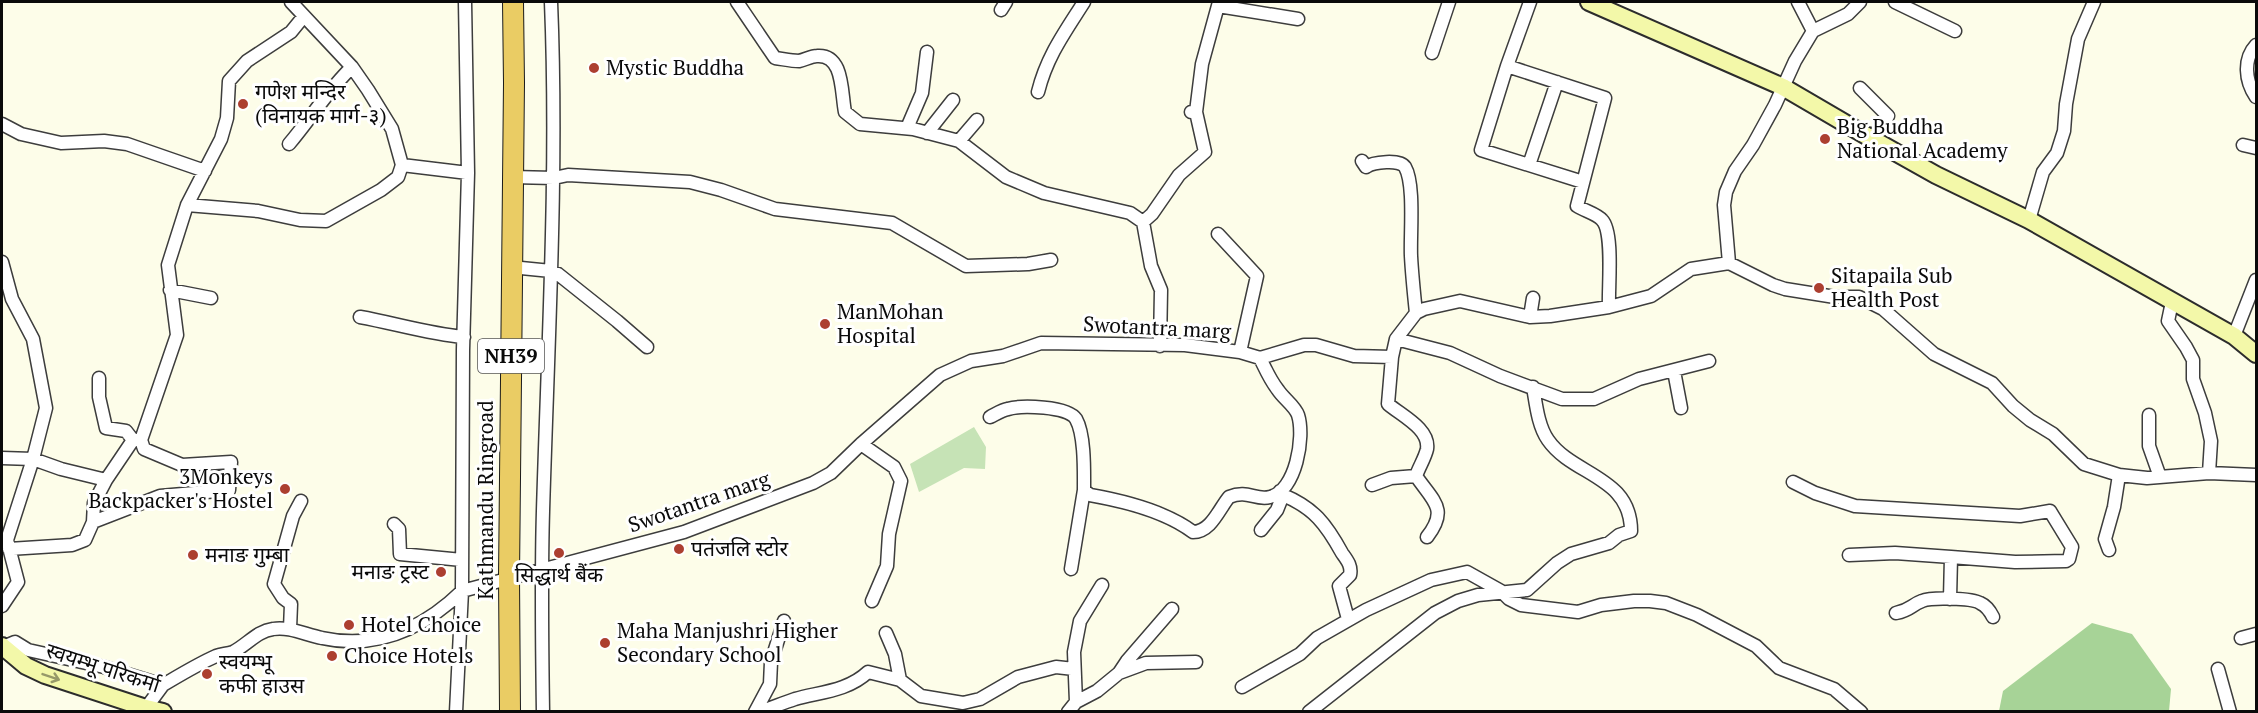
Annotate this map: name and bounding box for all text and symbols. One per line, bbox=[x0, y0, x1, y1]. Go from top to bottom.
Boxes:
place label: Mystic Buddha bbox=[606, 53, 745, 81]
marker: Mystic Buddha bbox=[587, 61, 601, 75]
place label: गणेश मन्दिर (विनायक मार्ग-३) bbox=[255, 77, 387, 129]
marker: गणेश मन्दिर (विनायक मार्ग-३) bbox=[236, 97, 250, 111]
place label: Big Buddha National Academy bbox=[1837, 112, 2008, 164]
marker: Big Buddha National Academy bbox=[1818, 132, 1832, 146]
place label: Sitapaila Sub Health Post bbox=[1831, 261, 1953, 313]
marker: Sitapaila Sub Health Post bbox=[1812, 281, 1826, 295]
place label: ManMohan Hospital bbox=[837, 297, 944, 349]
street label: Swotantra marg bbox=[1082, 309, 1233, 345]
marker: ManMohan Hospital bbox=[818, 317, 832, 331]
road number: NH39 bbox=[478, 339, 544, 373]
street label: Kathmandu Ringroad bbox=[471, 400, 499, 600]
place label: 3Monkeys Backpacker's Hostel bbox=[88, 462, 273, 514]
street label: Swotantra marg bbox=[624, 463, 774, 538]
marker: 3Monkeys Backpacker's Hostel bbox=[278, 482, 292, 496]
place label: पतंजलि स्टोर bbox=[691, 534, 788, 562]
place label: मनाङ गुम्बा bbox=[205, 540, 290, 568]
marker: पतंजलि स्टोर bbox=[672, 542, 686, 556]
marker: सिद्धार्थ बैंक bbox=[552, 546, 566, 560]
marker: मनाङ गुम्बा bbox=[186, 548, 200, 562]
place label: मनाङ ट्रस्ट bbox=[352, 557, 429, 585]
place label: सिद्धार्थ बैंक bbox=[515, 560, 604, 588]
marker: मनाङ ट्रस्ट bbox=[434, 565, 448, 579]
place label: Hotel Choice bbox=[361, 610, 481, 638]
place label: Maha Manjushri Higher Secondary School bbox=[617, 616, 838, 668]
marker: Hotel Choice bbox=[342, 618, 356, 632]
street label: स्वयम्भू परिकर्मा bbox=[43, 635, 165, 699]
marker: Maha Manjushri Higher Secondary School bbox=[598, 636, 612, 650]
place label: Choice Hotels bbox=[344, 641, 473, 669]
place label: स्वयम्भू कफी हाउस bbox=[219, 647, 305, 699]
marker: Choice Hotels bbox=[325, 649, 339, 663]
marker: स्वयम्भू कफी हाउस bbox=[200, 667, 214, 681]
one-way arrow bbox=[41, 672, 59, 683]

